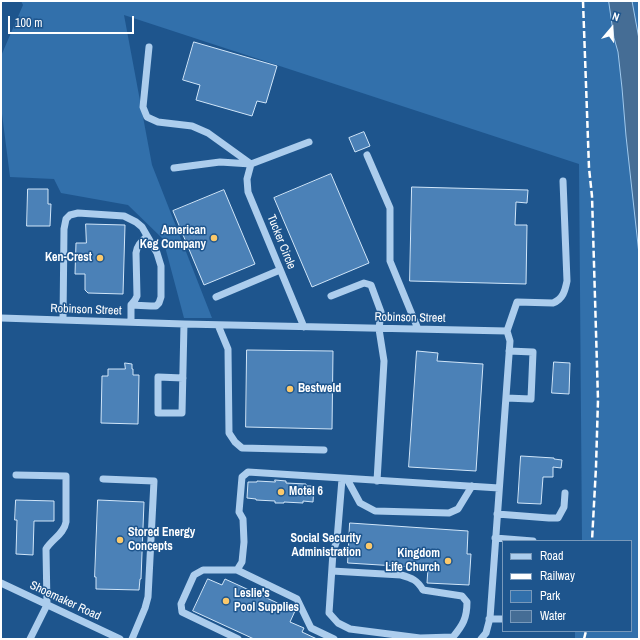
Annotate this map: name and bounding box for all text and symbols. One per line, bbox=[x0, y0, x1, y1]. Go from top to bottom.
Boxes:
scale bar bbox=[10, 8, 136, 34]
north arrow bbox=[592, 8, 632, 48]
text: N bbox=[611, 9, 621, 24]
text: 100 m bbox=[15, 15, 42, 31]
street label: Tucker Circle bbox=[264, 213, 298, 271]
place label: American Keg Company bbox=[140, 224, 206, 252]
marker: American Keg Company bbox=[209, 233, 219, 243]
place label: Ken-Crest bbox=[45, 251, 92, 265]
marker: Ken-Crest bbox=[95, 253, 105, 263]
street label: Robinson Street bbox=[50, 302, 122, 318]
street label: Robinson Street bbox=[374, 310, 446, 326]
place label: Bestweld bbox=[298, 382, 341, 396]
marker: Bestweld bbox=[285, 384, 295, 394]
place label: Motel 6 bbox=[289, 485, 323, 499]
marker: Motel 6 bbox=[276, 487, 286, 497]
place label: Stored Energy Concepts bbox=[128, 526, 195, 554]
place label: Social Security Administration bbox=[290, 532, 361, 560]
marker: Stored Energy Concepts bbox=[115, 535, 125, 545]
legend bbox=[502, 540, 632, 632]
marker: Social Security Administration bbox=[364, 541, 374, 551]
place label: Kingdom Life Church bbox=[385, 547, 440, 575]
text: Road bbox=[540, 548, 564, 564]
marker: Kingdom Life Church bbox=[443, 556, 453, 566]
text: Railway bbox=[540, 568, 575, 584]
street label: Shoemaker Road bbox=[27, 578, 103, 624]
place label: Leslie's Pool Supplies bbox=[234, 587, 299, 615]
text: Park bbox=[540, 588, 560, 604]
marker: Leslie's Pool Supplies bbox=[221, 596, 231, 606]
text: Water bbox=[540, 608, 566, 624]

